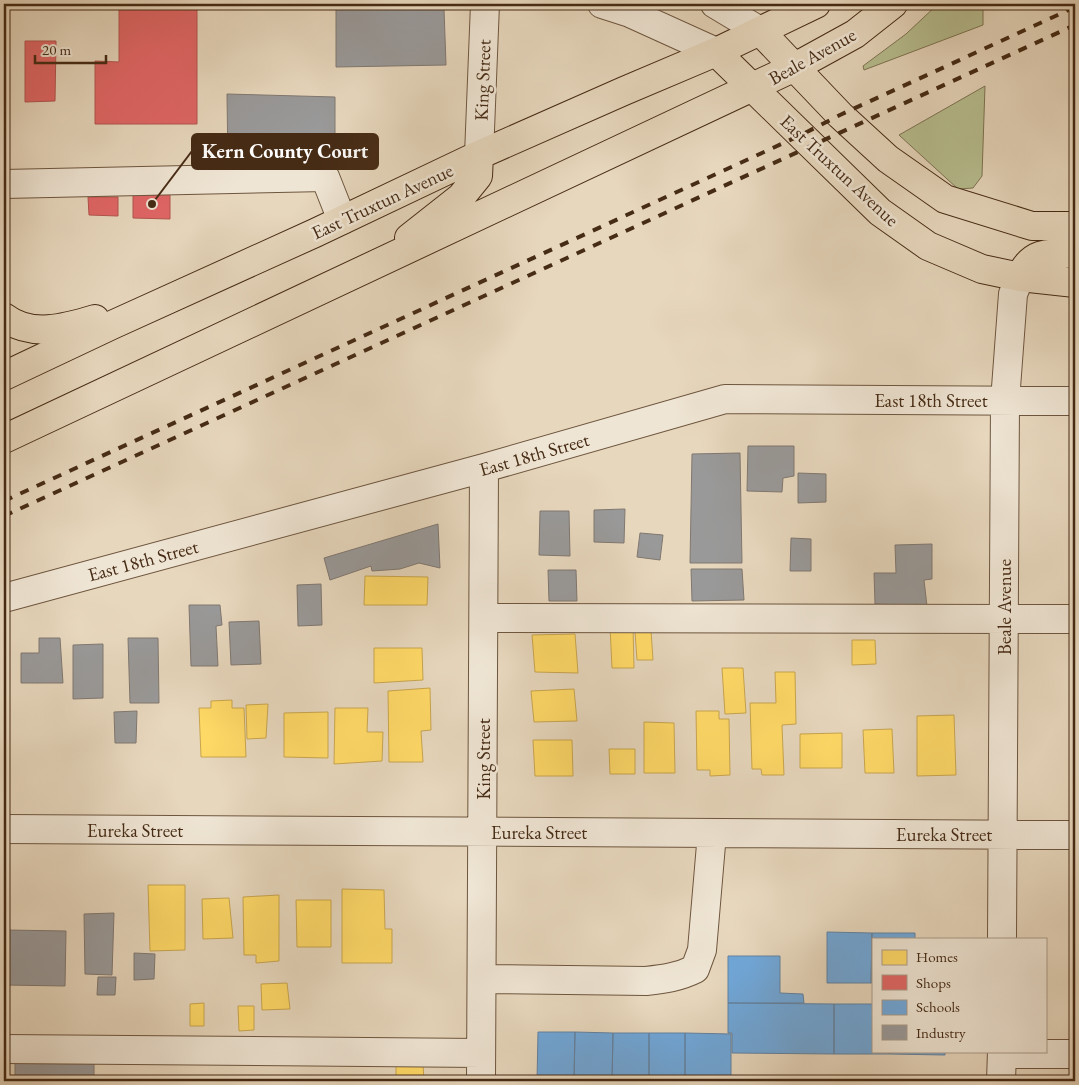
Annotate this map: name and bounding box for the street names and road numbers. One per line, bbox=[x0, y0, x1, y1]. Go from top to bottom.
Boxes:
street label: Beale Avenue bbox=[764, 22, 860, 91]
street label: King Street bbox=[469, 39, 496, 121]
street label: East Truxtun Avenue bbox=[775, 109, 904, 232]
street label: East Truxtun Avenue bbox=[307, 158, 457, 245]
street label: East 18th Street bbox=[874, 388, 988, 413]
street label: East 18th Street bbox=[476, 427, 592, 482]
street label: East 18th Street bbox=[85, 534, 201, 587]
street label: Beale Avenue bbox=[992, 559, 1017, 655]
street label: King Street bbox=[471, 718, 496, 800]
street label: Eureka Street bbox=[87, 818, 183, 843]
street label: Eureka Street bbox=[491, 820, 587, 845]
street label: Eureka Street bbox=[896, 822, 992, 847]

